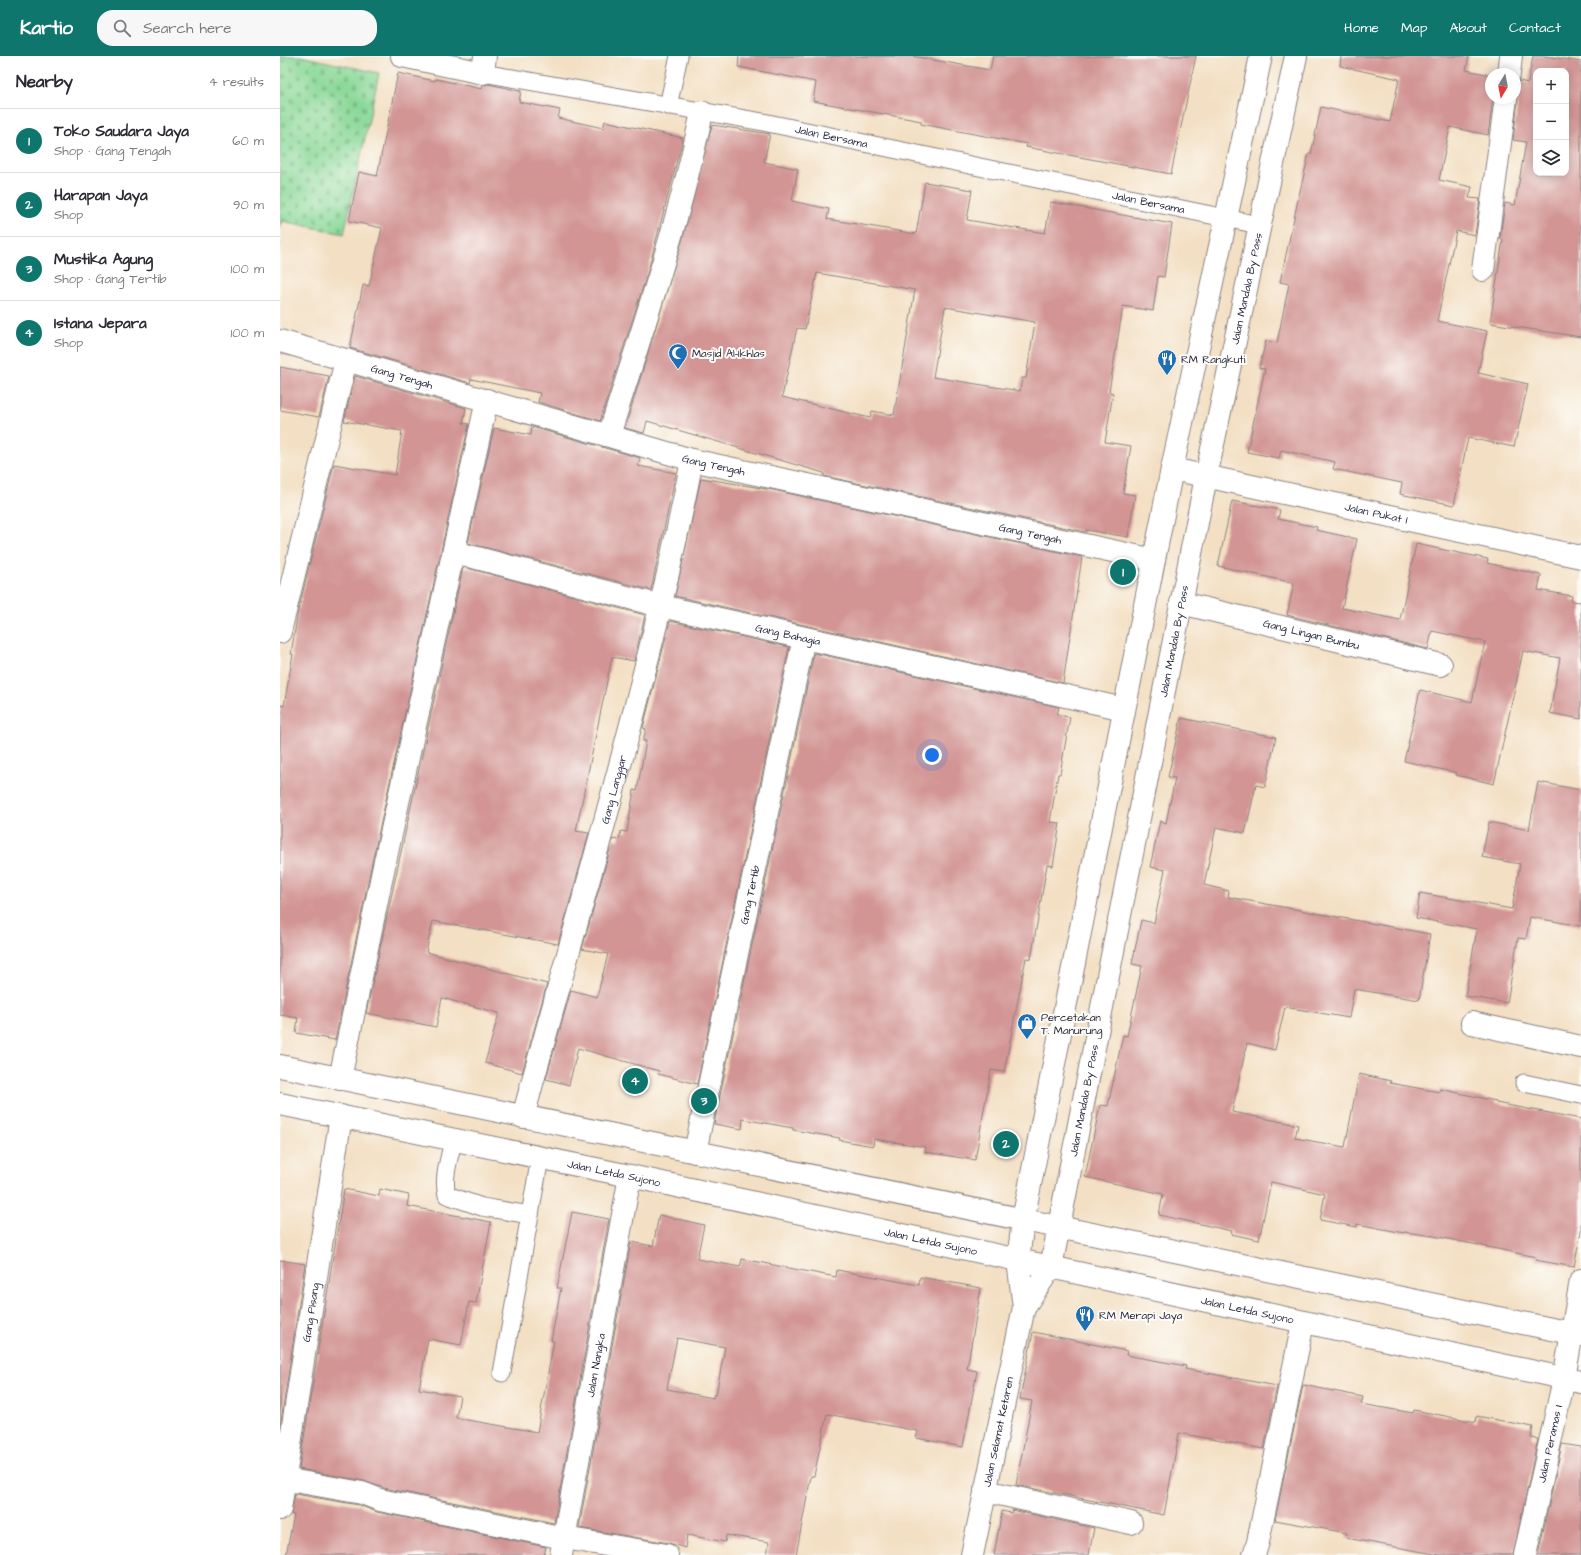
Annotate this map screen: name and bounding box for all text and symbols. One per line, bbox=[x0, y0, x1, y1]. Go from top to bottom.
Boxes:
search box bbox=[97, 10, 377, 46]
text: Kartio bbox=[20, 15, 73, 42]
icon: search bbox=[111, 17, 133, 39]
text: Search here bbox=[143, 18, 231, 39]
text: Home bbox=[1344, 18, 1379, 38]
text: Map bbox=[1401, 18, 1427, 38]
text: About bbox=[1449, 18, 1487, 38]
text: Contact bbox=[1509, 18, 1561, 38]
north arrow bbox=[1485, 68, 1521, 104]
map controls bbox=[1533, 68, 1569, 176]
button: + bbox=[1533, 68, 1569, 104]
text: Nearby bbox=[16, 70, 73, 94]
text: 4 results bbox=[209, 73, 264, 91]
button: − bbox=[1533, 104, 1569, 140]
text: Toko Saudara Jaya bbox=[54, 121, 189, 142]
street label: Jalan Bersama bbox=[794, 121, 869, 151]
text: 1 bbox=[28, 132, 30, 150]
text: 60 m bbox=[232, 132, 264, 150]
button: layers bbox=[1533, 140, 1569, 176]
text: Shop · Gang Tengah bbox=[54, 142, 171, 160]
text: Harapan Jaya bbox=[54, 185, 148, 206]
street label: Jalan Bersama bbox=[1111, 187, 1187, 217]
text: 2 bbox=[25, 196, 33, 214]
text: 90 m bbox=[233, 196, 264, 214]
text: Shop bbox=[54, 206, 83, 224]
street label: Jalan Mandala By Pass bbox=[1227, 231, 1266, 346]
text: Mustika Agung bbox=[54, 249, 153, 270]
text: 3 bbox=[26, 260, 32, 278]
text: 100 m bbox=[231, 260, 264, 278]
text: Shop · Gang Tertib bbox=[54, 270, 166, 288]
text: Istana Jepara bbox=[54, 313, 147, 334]
text: 4 bbox=[25, 324, 33, 342]
text: 100 m bbox=[231, 324, 264, 342]
text: Shop bbox=[54, 334, 83, 352]
mosque icon: Masjid Al-Ikhlas bbox=[667, 342, 689, 370]
place label: Masjid Al-Ikhlas bbox=[692, 346, 765, 361]
restaurant icon: RM Rangkuti bbox=[1156, 348, 1178, 376]
place label: RM Rangkuti bbox=[1181, 352, 1246, 368]
street label: Gang Tengah bbox=[369, 360, 435, 392]
street label: Gang Tengah bbox=[681, 450, 747, 479]
street label: Jalan Pukat I bbox=[1343, 499, 1410, 527]
street label: Gang Tengah bbox=[998, 519, 1064, 547]
pin: 1 bbox=[1110, 557, 1136, 587]
street label: Jalan Mandala By Pass bbox=[1155, 583, 1192, 699]
street label: Gang Lingan Bumbu bbox=[1262, 615, 1361, 653]
street label: Gang Bahagia bbox=[754, 620, 822, 649]
your location bbox=[922, 745, 942, 765]
street label: Gang Langgar bbox=[597, 753, 630, 825]
street label: Gang Tertib bbox=[736, 864, 763, 926]
place label: Percetakan T. Manurung bbox=[1041, 1010, 1103, 1039]
shop icon: Percetakan T. Manurung bbox=[1016, 1012, 1038, 1040]
street label: Jalan Mandala By Pass bbox=[1065, 1043, 1102, 1158]
pin: 4 bbox=[622, 1066, 648, 1096]
pin: 3 bbox=[691, 1086, 717, 1116]
pin: 2 bbox=[993, 1129, 1019, 1159]
street label: Jalan Letda Sujono bbox=[566, 1156, 663, 1190]
street label: Jalan Letda Sujono bbox=[883, 1224, 979, 1259]
street label: Gang Pisang bbox=[299, 1281, 324, 1343]
street label: Jalan Letda Sujono bbox=[1199, 1292, 1296, 1327]
restaurant icon: RM Merapi Jaya bbox=[1074, 1304, 1096, 1332]
place label: RM Merapi Jaya bbox=[1099, 1308, 1183, 1324]
street label: Jalan Nangka bbox=[582, 1332, 609, 1398]
street label: Jalan Selamat Ketaren bbox=[979, 1375, 1017, 1488]
street label: Jalan Peramas I bbox=[1534, 1403, 1566, 1484]

